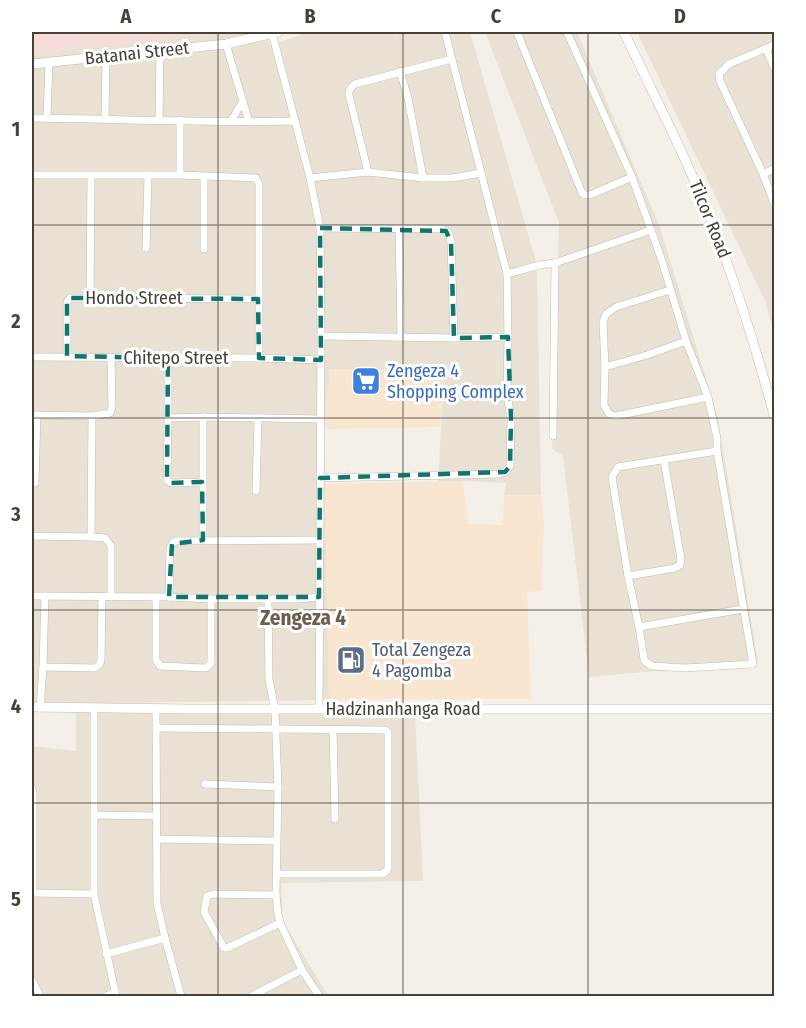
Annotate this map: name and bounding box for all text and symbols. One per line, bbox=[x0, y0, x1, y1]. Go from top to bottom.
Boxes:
text: A bbox=[120, 4, 133, 28]
text: B bbox=[304, 4, 316, 28]
text: C bbox=[491, 4, 502, 28]
text: D bbox=[674, 4, 686, 28]
street label: Batanai Street bbox=[84, 37, 190, 69]
text: 1 bbox=[12, 117, 20, 141]
street label: Tilcor Road bbox=[684, 177, 736, 261]
street label: Hondo Street bbox=[85, 287, 183, 309]
text: 2 bbox=[10, 309, 21, 333]
street label: Chitepo Street bbox=[123, 347, 229, 369]
place label: Zengeza 4 Shopping Complex bbox=[387, 360, 524, 403]
supermarket icon: Zengeza 4 Shopping Complex bbox=[350, 365, 382, 397]
text: 3 bbox=[10, 502, 21, 526]
district label: Zengeza 4 bbox=[260, 605, 346, 631]
place label: Total Zengeza 4 Pagomba bbox=[372, 639, 472, 682]
fuel station icon: Total Zengeza 4 Pagomba bbox=[335, 644, 367, 676]
text: 4 bbox=[11, 694, 21, 718]
street label: Hadzinanhanga Road bbox=[325, 698, 481, 720]
text: 5 bbox=[11, 887, 21, 911]

